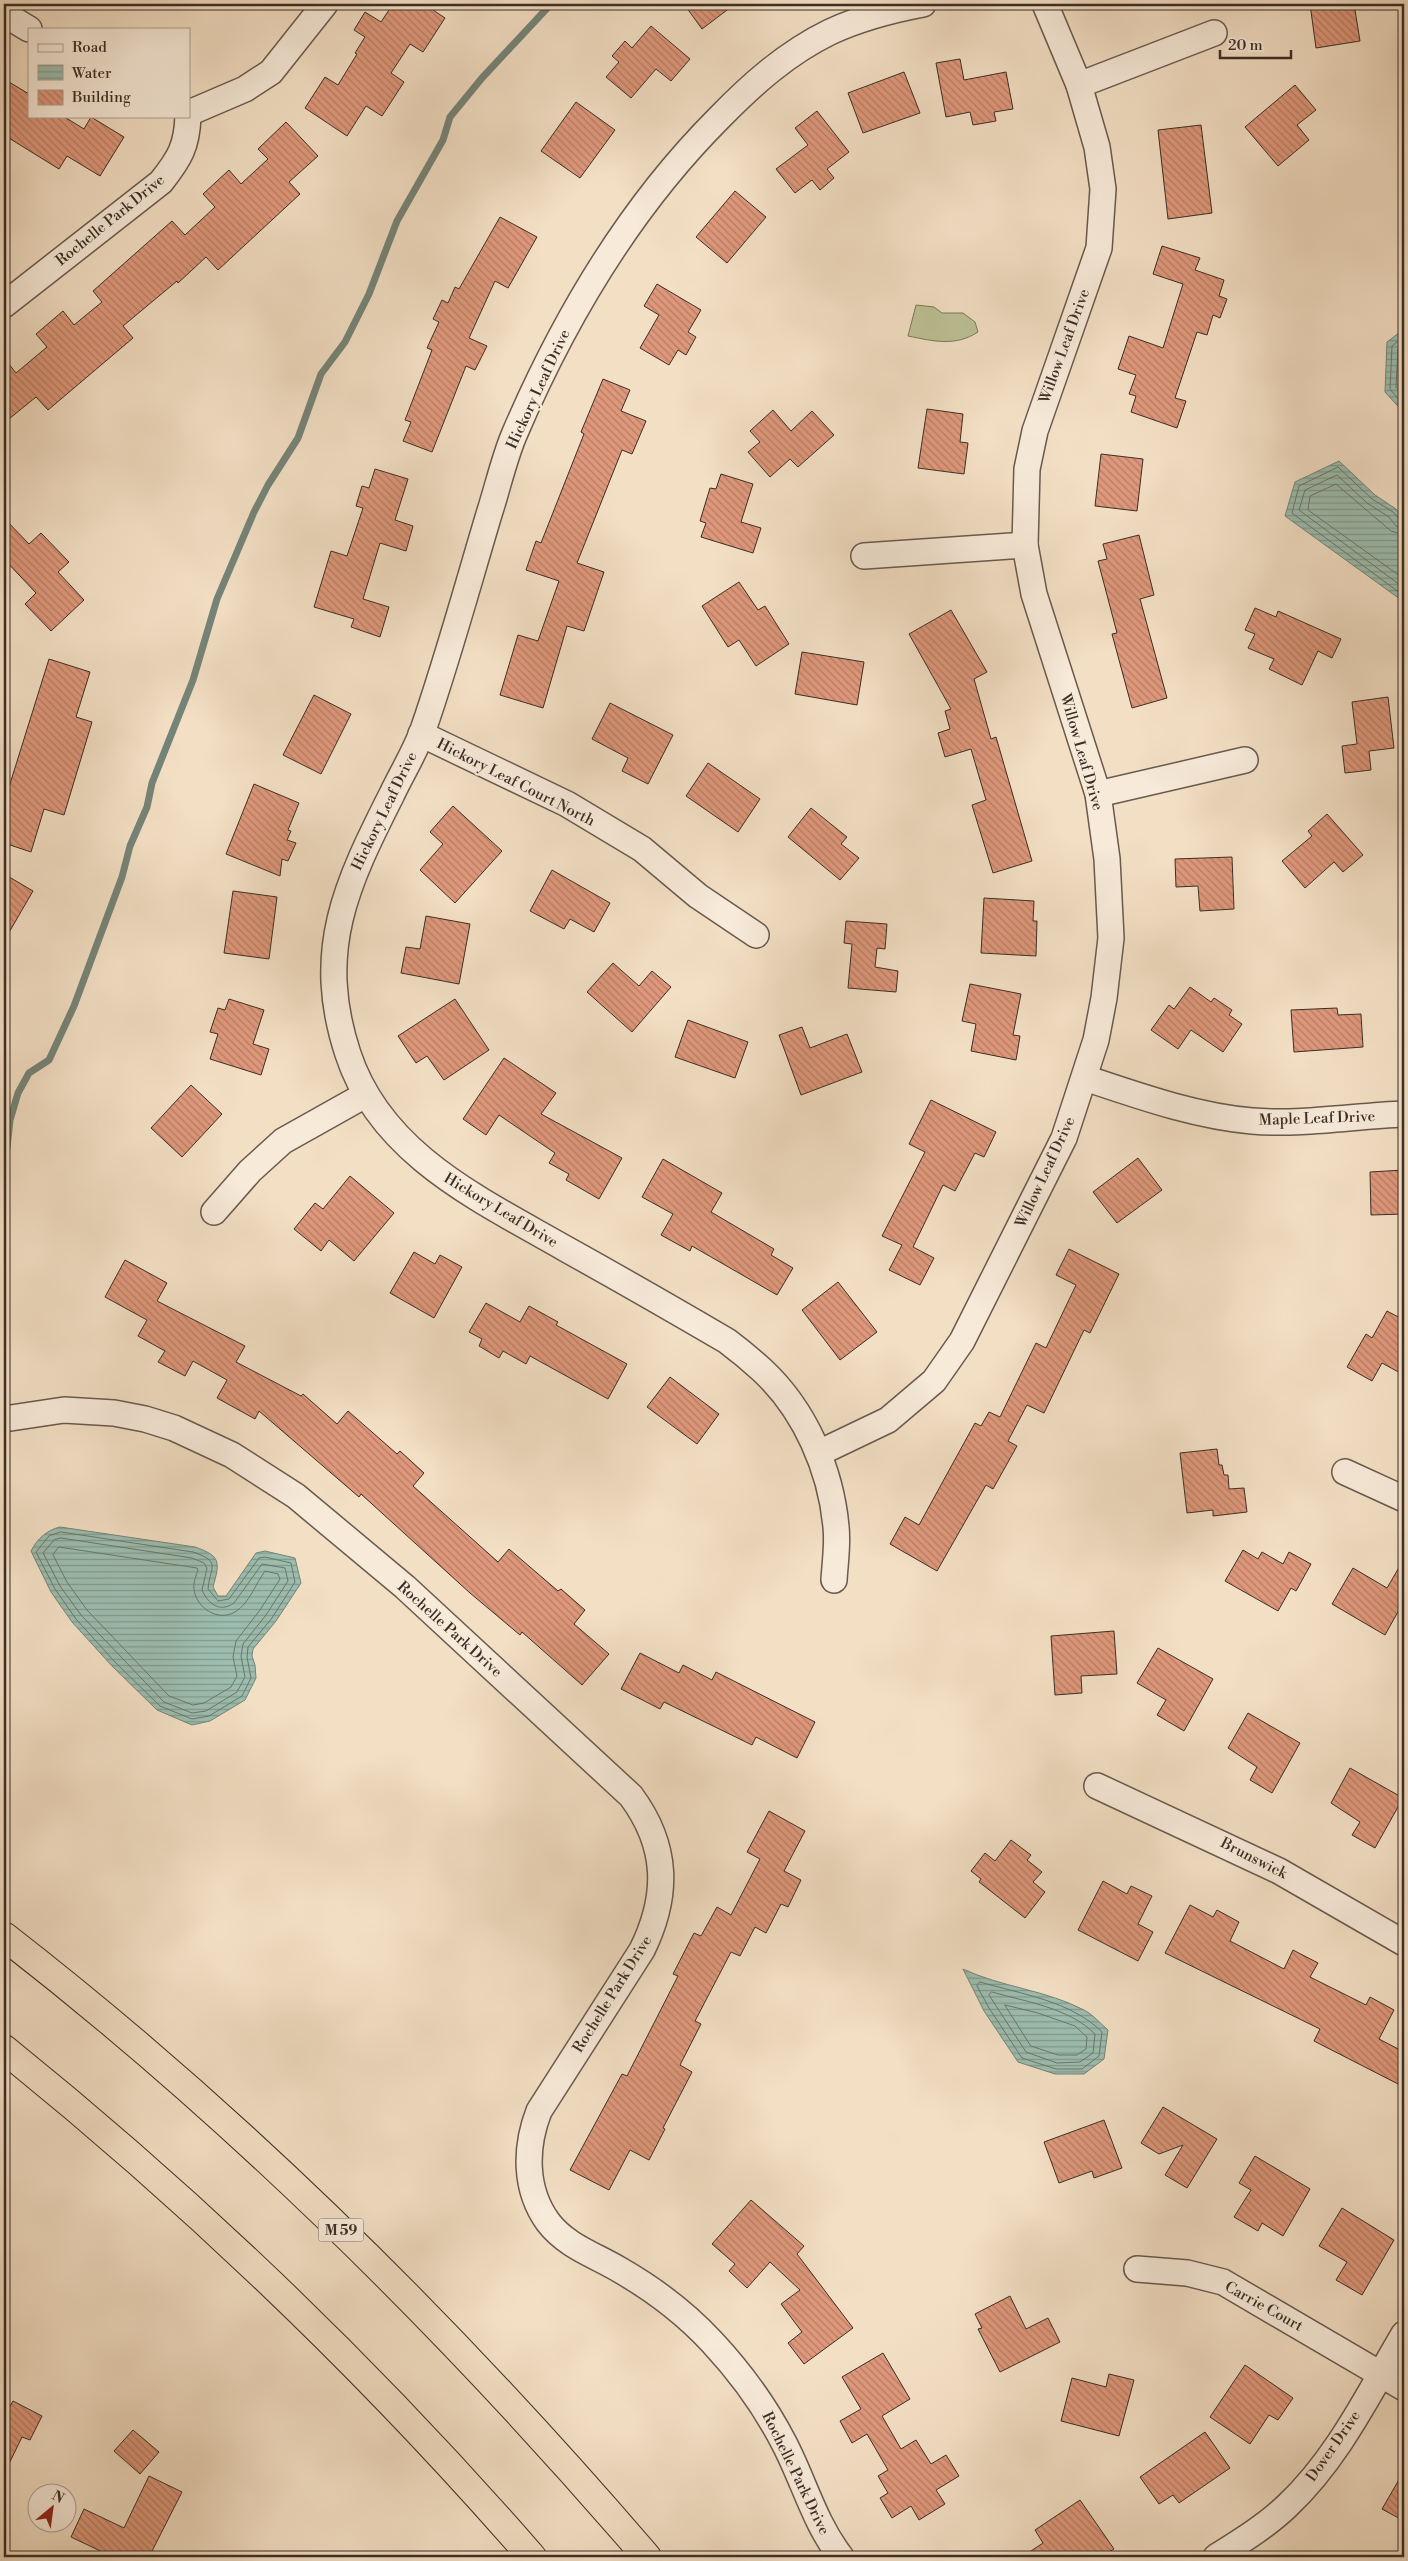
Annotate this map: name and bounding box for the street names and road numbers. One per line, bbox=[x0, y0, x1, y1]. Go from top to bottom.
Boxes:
street label: Rochelle Park Drive bbox=[52, 171, 169, 270]
street label: Willow Leaf Drive bbox=[1035, 286, 1094, 407]
street label: Hickory Leaf Drive bbox=[502, 326, 574, 452]
street label: Willow Leaf Drive bbox=[1056, 691, 1107, 813]
street label: Hickory Leaf Court North bbox=[434, 734, 598, 831]
street label: Hickory Leaf Drive bbox=[347, 749, 421, 874]
street label: Maple Leaf Drive bbox=[1259, 1107, 1376, 1130]
street label: Willow Leaf Drive bbox=[1011, 1114, 1079, 1232]
street label: Hickory Leaf Drive bbox=[440, 1169, 561, 1252]
street label: Rochelle Park Drive bbox=[393, 1577, 506, 1681]
street label: Brunswick bbox=[1216, 1833, 1291, 1884]
street label: Rochelle Park Drive bbox=[569, 1932, 656, 2056]
road number: M 59 bbox=[318, 2218, 364, 2242]
street label: Carrie Court bbox=[1221, 2277, 1307, 2336]
street label: Dover Drive bbox=[1302, 2407, 1365, 2485]
street label: Rochelle Park Drive bbox=[757, 2409, 834, 2538]

